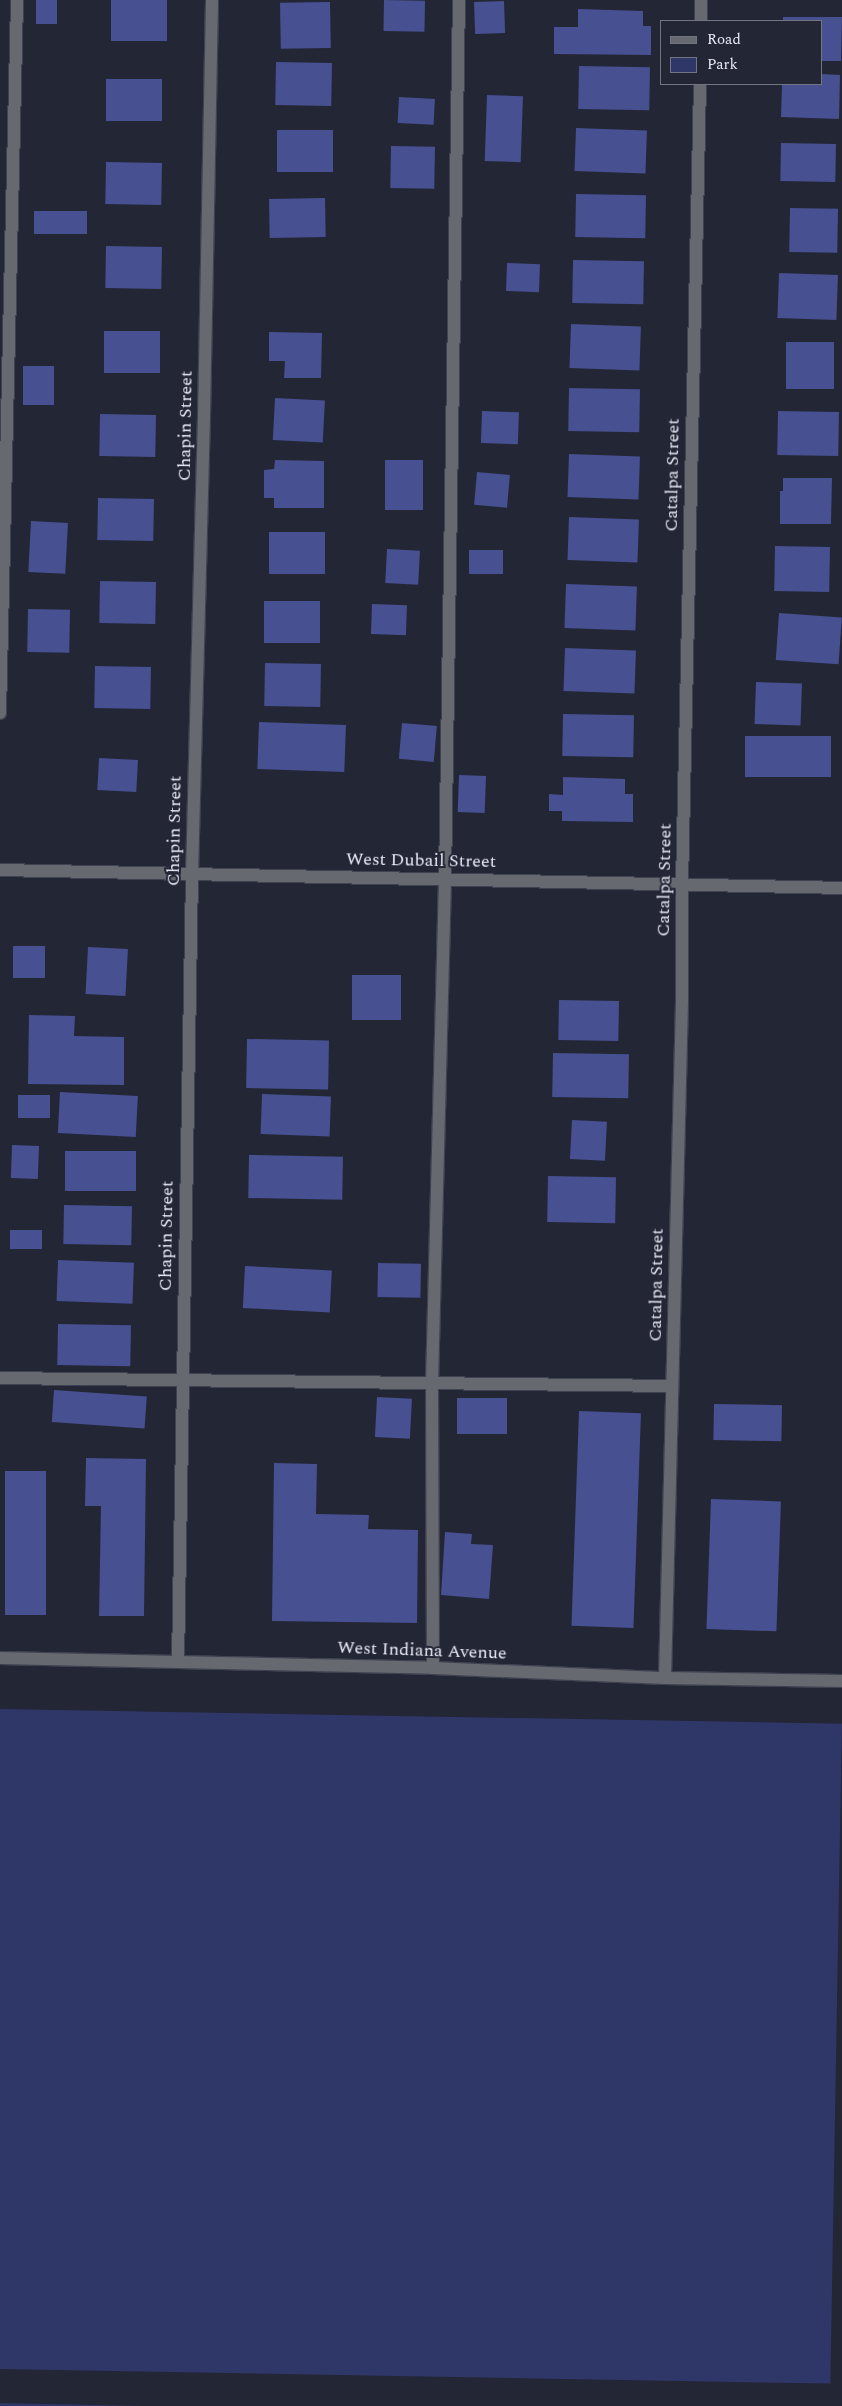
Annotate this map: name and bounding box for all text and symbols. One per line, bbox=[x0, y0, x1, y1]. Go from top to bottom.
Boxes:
legend bbox=[660, 20, 822, 85]
text: Road bbox=[707, 28, 741, 51]
text: Park bbox=[707, 53, 738, 76]
street label: Chapin Street bbox=[174, 371, 198, 481]
street label: Catalpa Street bbox=[661, 418, 685, 532]
street label: Chapin Street bbox=[163, 776, 187, 886]
street label: Catalpa Street bbox=[653, 823, 677, 937]
street label: West Dubail Street bbox=[346, 849, 496, 873]
street label: Chapin Street bbox=[155, 1181, 179, 1291]
street label: Catalpa Street bbox=[645, 1228, 669, 1342]
street label: West Indiana Avenue bbox=[337, 1637, 507, 1665]

